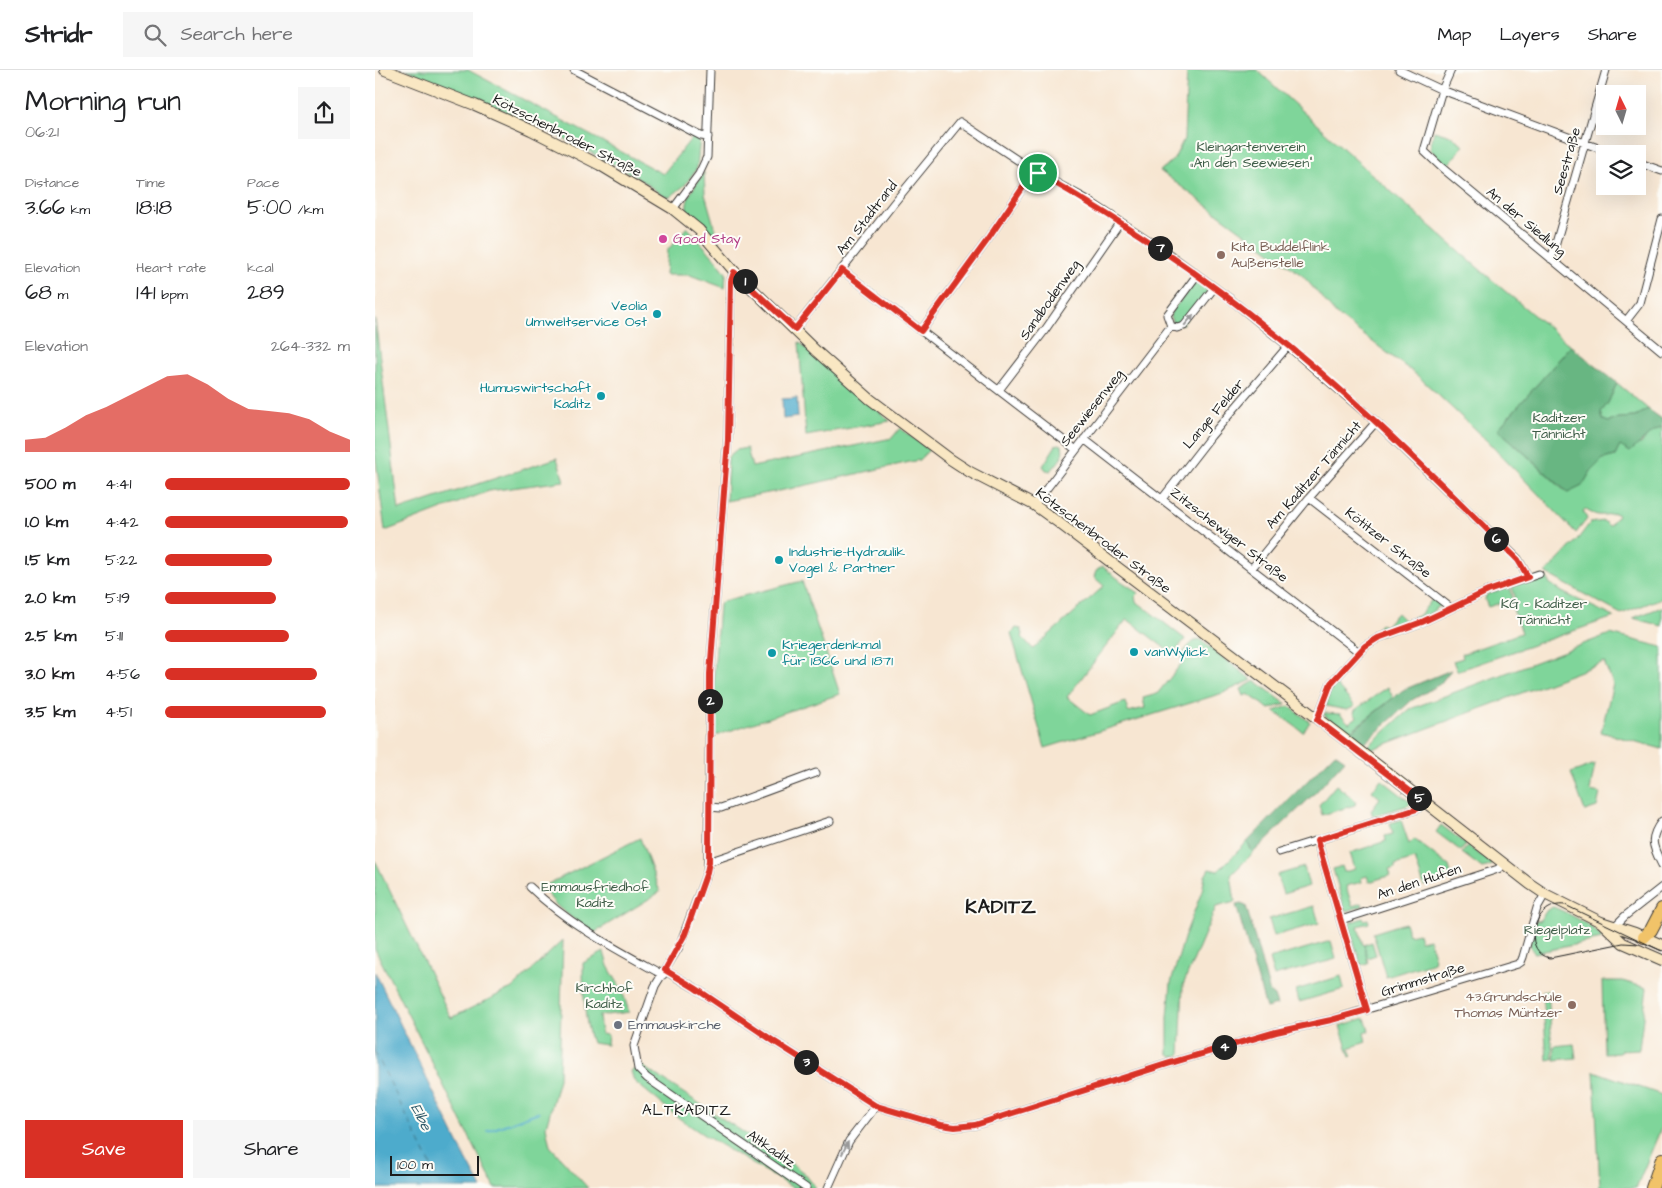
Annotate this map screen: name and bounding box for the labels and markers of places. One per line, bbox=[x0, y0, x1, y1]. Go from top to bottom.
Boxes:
pin bbox=[1017, 152, 1059, 194]
place label: Good Stay bbox=[673, 229, 741, 249]
marker: Good Stay bbox=[657, 233, 669, 245]
pin: 7 bbox=[1147, 236, 1173, 260]
place label: Kita Buddelflink Außenstelle bbox=[1231, 237, 1330, 273]
marker: Kita Buddelflink Außenstelle bbox=[1215, 249, 1227, 261]
pin: 1 bbox=[733, 268, 757, 294]
place label: Veolia Umweltservice Ost bbox=[526, 296, 647, 332]
marker: Veolia Umweltservice Ost bbox=[651, 308, 663, 320]
place label: Humuswirtschaft Kaditz bbox=[480, 378, 591, 414]
marker: Humuswirtschaft Kaditz bbox=[595, 390, 607, 402]
pin: 6 bbox=[1483, 526, 1509, 552]
place label: Industrie-Hydraulik Vogel & Partner bbox=[789, 542, 905, 578]
marker: Industrie-Hydraulik Vogel & Partner bbox=[773, 554, 785, 566]
place label: Kriegerdenkmal für 1866 und 1871 bbox=[782, 635, 893, 671]
place label: vanWylick bbox=[1144, 642, 1208, 662]
marker: vanWylick bbox=[1128, 646, 1140, 658]
marker: Kriegerdenkmal für 1866 und 1871 bbox=[766, 647, 778, 659]
pin: 2 bbox=[697, 688, 723, 714]
pin: 5 bbox=[1407, 786, 1431, 810]
place label: 43.Grundschule Thomas Müntzer bbox=[1454, 987, 1562, 1023]
marker: 43.Grundschule Thomas Müntzer bbox=[1566, 999, 1578, 1011]
place label: Emmauskirche bbox=[628, 1015, 722, 1035]
marker: Emmauskirche bbox=[612, 1019, 624, 1031]
pin: 4 bbox=[1211, 1034, 1237, 1060]
pin: 3 bbox=[793, 1050, 819, 1074]

